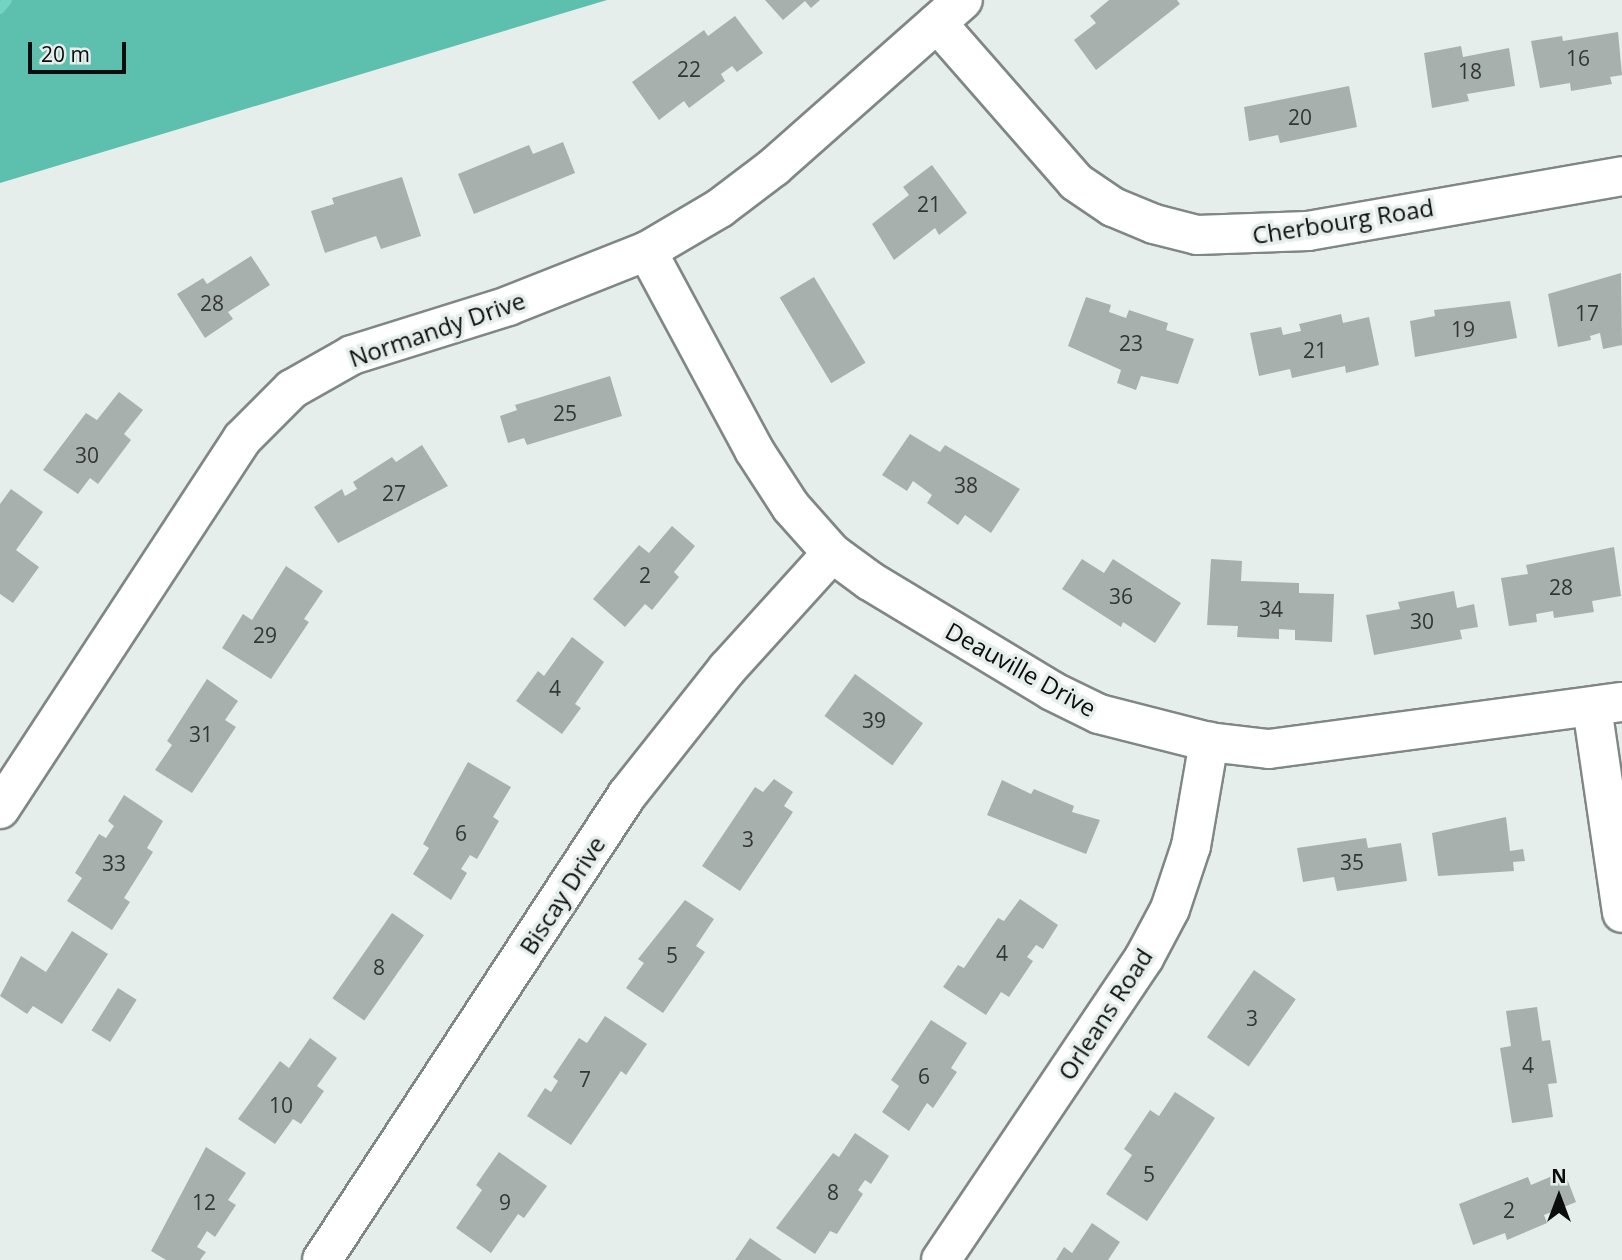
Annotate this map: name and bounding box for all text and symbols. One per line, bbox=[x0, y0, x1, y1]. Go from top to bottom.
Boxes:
scale bar bbox=[32, 28, 130, 72]
text: 20 m bbox=[41, 40, 90, 68]
house number: 16 bbox=[1566, 45, 1590, 71]
house number: 22 bbox=[677, 56, 701, 82]
house number: 18 bbox=[1458, 58, 1482, 84]
house number: 20 bbox=[1288, 104, 1312, 130]
house number: 21 bbox=[917, 191, 941, 217]
street label: Cherbourg Road bbox=[1250, 192, 1436, 250]
street label: Normandy Drive bbox=[345, 285, 529, 373]
house number: 28 bbox=[200, 290, 224, 316]
house number: 17 bbox=[1575, 300, 1599, 326]
house number: 19 bbox=[1451, 316, 1475, 342]
house number: 23 bbox=[1119, 330, 1143, 356]
house number: 21 bbox=[1303, 337, 1327, 363]
house number: 25 bbox=[553, 400, 577, 426]
house number: 30 bbox=[75, 442, 99, 468]
house number: 38 bbox=[954, 472, 978, 498]
house number: 27 bbox=[382, 480, 406, 506]
house number: 2 bbox=[639, 562, 651, 588]
house number: 28 bbox=[1549, 574, 1573, 600]
house number: 36 bbox=[1109, 583, 1133, 609]
house number: 34 bbox=[1259, 596, 1283, 622]
house number: 30 bbox=[1410, 608, 1434, 634]
street label: Deauville Drive bbox=[941, 616, 1101, 722]
house number: 29 bbox=[253, 622, 277, 648]
house number: 4 bbox=[549, 675, 561, 701]
house number: 39 bbox=[862, 707, 886, 733]
house number: 31 bbox=[189, 721, 213, 747]
house number: 6 bbox=[455, 820, 467, 846]
house number: 3 bbox=[742, 826, 754, 852]
street label: Biscay Drive bbox=[513, 831, 611, 959]
house number: 35 bbox=[1340, 849, 1364, 875]
house number: 33 bbox=[102, 850, 126, 876]
house number: 4 bbox=[996, 940, 1008, 966]
house number: 5 bbox=[666, 942, 678, 968]
street label: Orleans Road bbox=[1052, 943, 1158, 1085]
house number: 8 bbox=[373, 954, 385, 980]
house number: 3 bbox=[1246, 1005, 1258, 1031]
house number: 4 bbox=[1522, 1052, 1534, 1078]
house number: 6 bbox=[918, 1063, 930, 1089]
house number: 7 bbox=[579, 1066, 591, 1092]
house number: 10 bbox=[269, 1092, 293, 1118]
house number: 5 bbox=[1143, 1161, 1155, 1187]
north arrow bbox=[1524, 1162, 1594, 1232]
text: N bbox=[1551, 1163, 1567, 1189]
house number: 8 bbox=[827, 1179, 839, 1205]
house number: 12 bbox=[192, 1189, 216, 1215]
house number: 9 bbox=[499, 1189, 511, 1215]
house number: 2 bbox=[1503, 1197, 1515, 1223]

